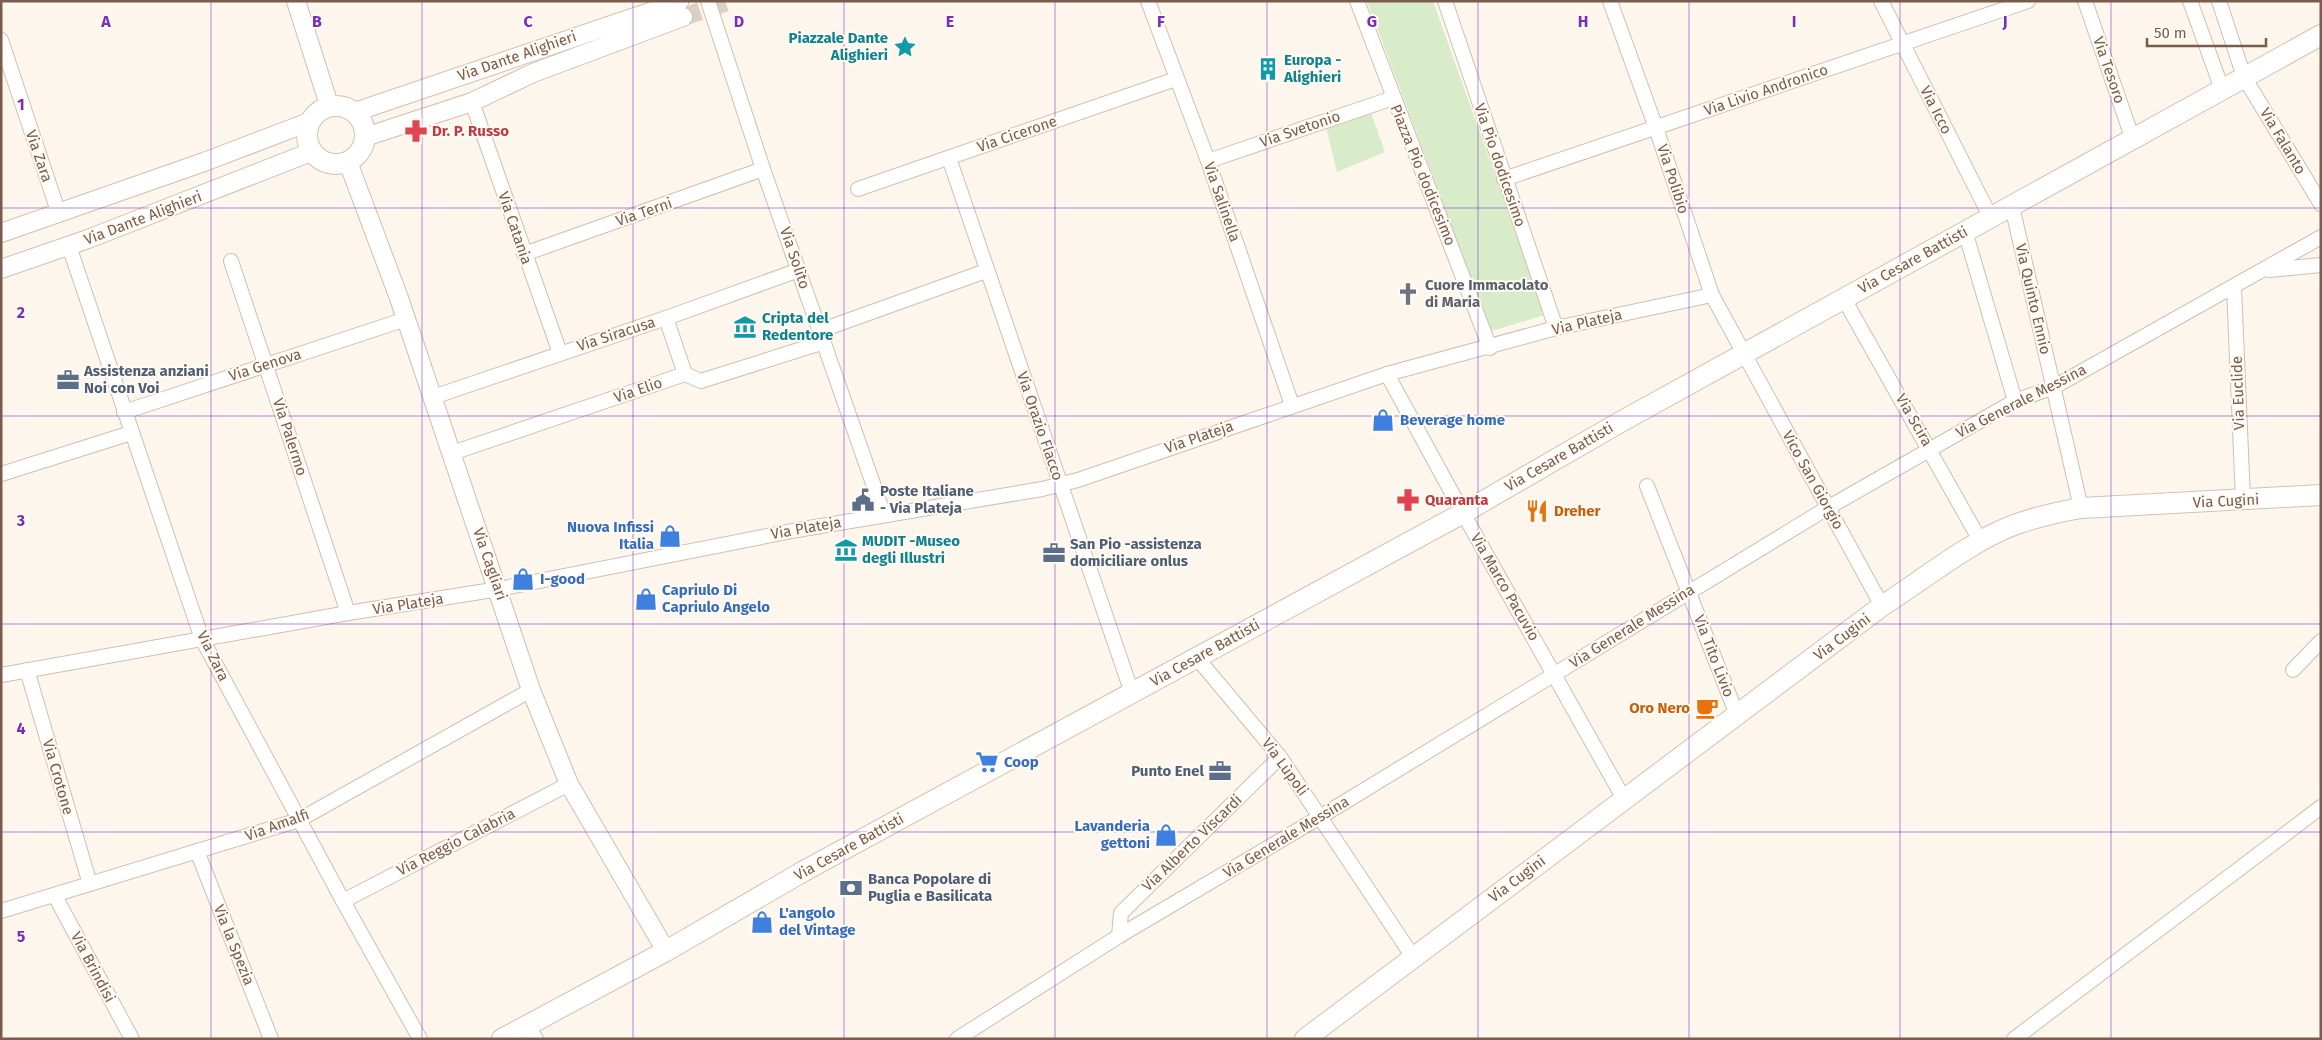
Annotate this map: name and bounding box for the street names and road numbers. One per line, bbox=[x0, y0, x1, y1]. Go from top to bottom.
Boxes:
street label: Via Dante Alighieri bbox=[455, 27, 579, 85]
street label: Via Tesoro bbox=[2089, 34, 2129, 106]
street label: Via Livio Andronico bbox=[1702, 60, 1830, 120]
street label: Via Icco bbox=[1916, 83, 1956, 137]
street label: Via Pio dodicesimo bbox=[1470, 101, 1530, 229]
street label: Piazza Pio dodicesimo bbox=[1386, 102, 1460, 248]
street label: Via Falanto bbox=[2256, 104, 2310, 178]
street label: Via Svetonio bbox=[1257, 107, 1343, 151]
street label: Via Cicerone bbox=[975, 112, 1059, 156]
street label: Via Zara bbox=[22, 128, 56, 184]
street label: Via Polibio bbox=[1653, 142, 1693, 216]
street label: Via Salinella bbox=[1200, 160, 1244, 244]
street label: Via Dante Alighieri bbox=[82, 187, 204, 249]
street label: Via Catania bbox=[494, 189, 536, 267]
street label: Via Terni bbox=[613, 194, 675, 230]
street label: Via Cesare Battisti bbox=[1855, 222, 1971, 298]
street label: Via Solìto bbox=[776, 225, 814, 291]
street label: Via Quinto Ennio bbox=[2011, 242, 2055, 356]
street label: Via Plateja bbox=[1550, 305, 1624, 339]
street label: Via Siracusa bbox=[575, 313, 657, 355]
street label: Via Genova bbox=[226, 345, 304, 385]
street label: Via Euclide bbox=[2228, 356, 2248, 430]
street label: Via Generale Messina bbox=[1953, 360, 2089, 442]
street label: Via Orazio Flacco bbox=[1013, 369, 1067, 483]
street label: Via Elio bbox=[611, 373, 665, 407]
street label: Via Scira bbox=[1892, 391, 1936, 449]
street label: Via Palermo bbox=[269, 396, 311, 478]
street label: Via Plateja bbox=[1162, 417, 1236, 457]
street label: Via Cesare Battisti bbox=[1501, 419, 1617, 495]
street label: Vico San Giorgio bbox=[1778, 427, 1848, 533]
street label: Via Cugini bbox=[2192, 490, 2260, 512]
street label: Via Plateja bbox=[769, 513, 843, 543]
street label: Via Cagliari bbox=[469, 525, 511, 603]
street label: Via Marco Pacuvio bbox=[1467, 530, 1543, 644]
street label: Via Generale Messina bbox=[1566, 580, 1698, 672]
street label: Via Plateja bbox=[371, 590, 445, 618]
street label: Via Cugini bbox=[1810, 610, 1874, 664]
street label: Via Tito Livio bbox=[1690, 612, 1738, 700]
street label: Via Cesare Battisti bbox=[1147, 615, 1263, 691]
street label: Via Zara bbox=[193, 628, 233, 684]
street label: Via Lùpoli bbox=[1258, 735, 1312, 799]
street label: Via Crotone bbox=[39, 737, 77, 817]
street label: Via Alberto Viscardi bbox=[1138, 791, 1246, 895]
street label: Via Generale Messina bbox=[1220, 792, 1352, 882]
street label: Via Reggio Calabria bbox=[394, 804, 518, 880]
street label: Via Amalfi bbox=[242, 805, 312, 845]
street label: Via Cesare Battisti bbox=[791, 809, 907, 885]
street label: Via Cugini bbox=[1485, 852, 1549, 906]
street label: Via la Spezia bbox=[210, 902, 258, 988]
street label: Via Brindisi bbox=[67, 929, 119, 1005]

